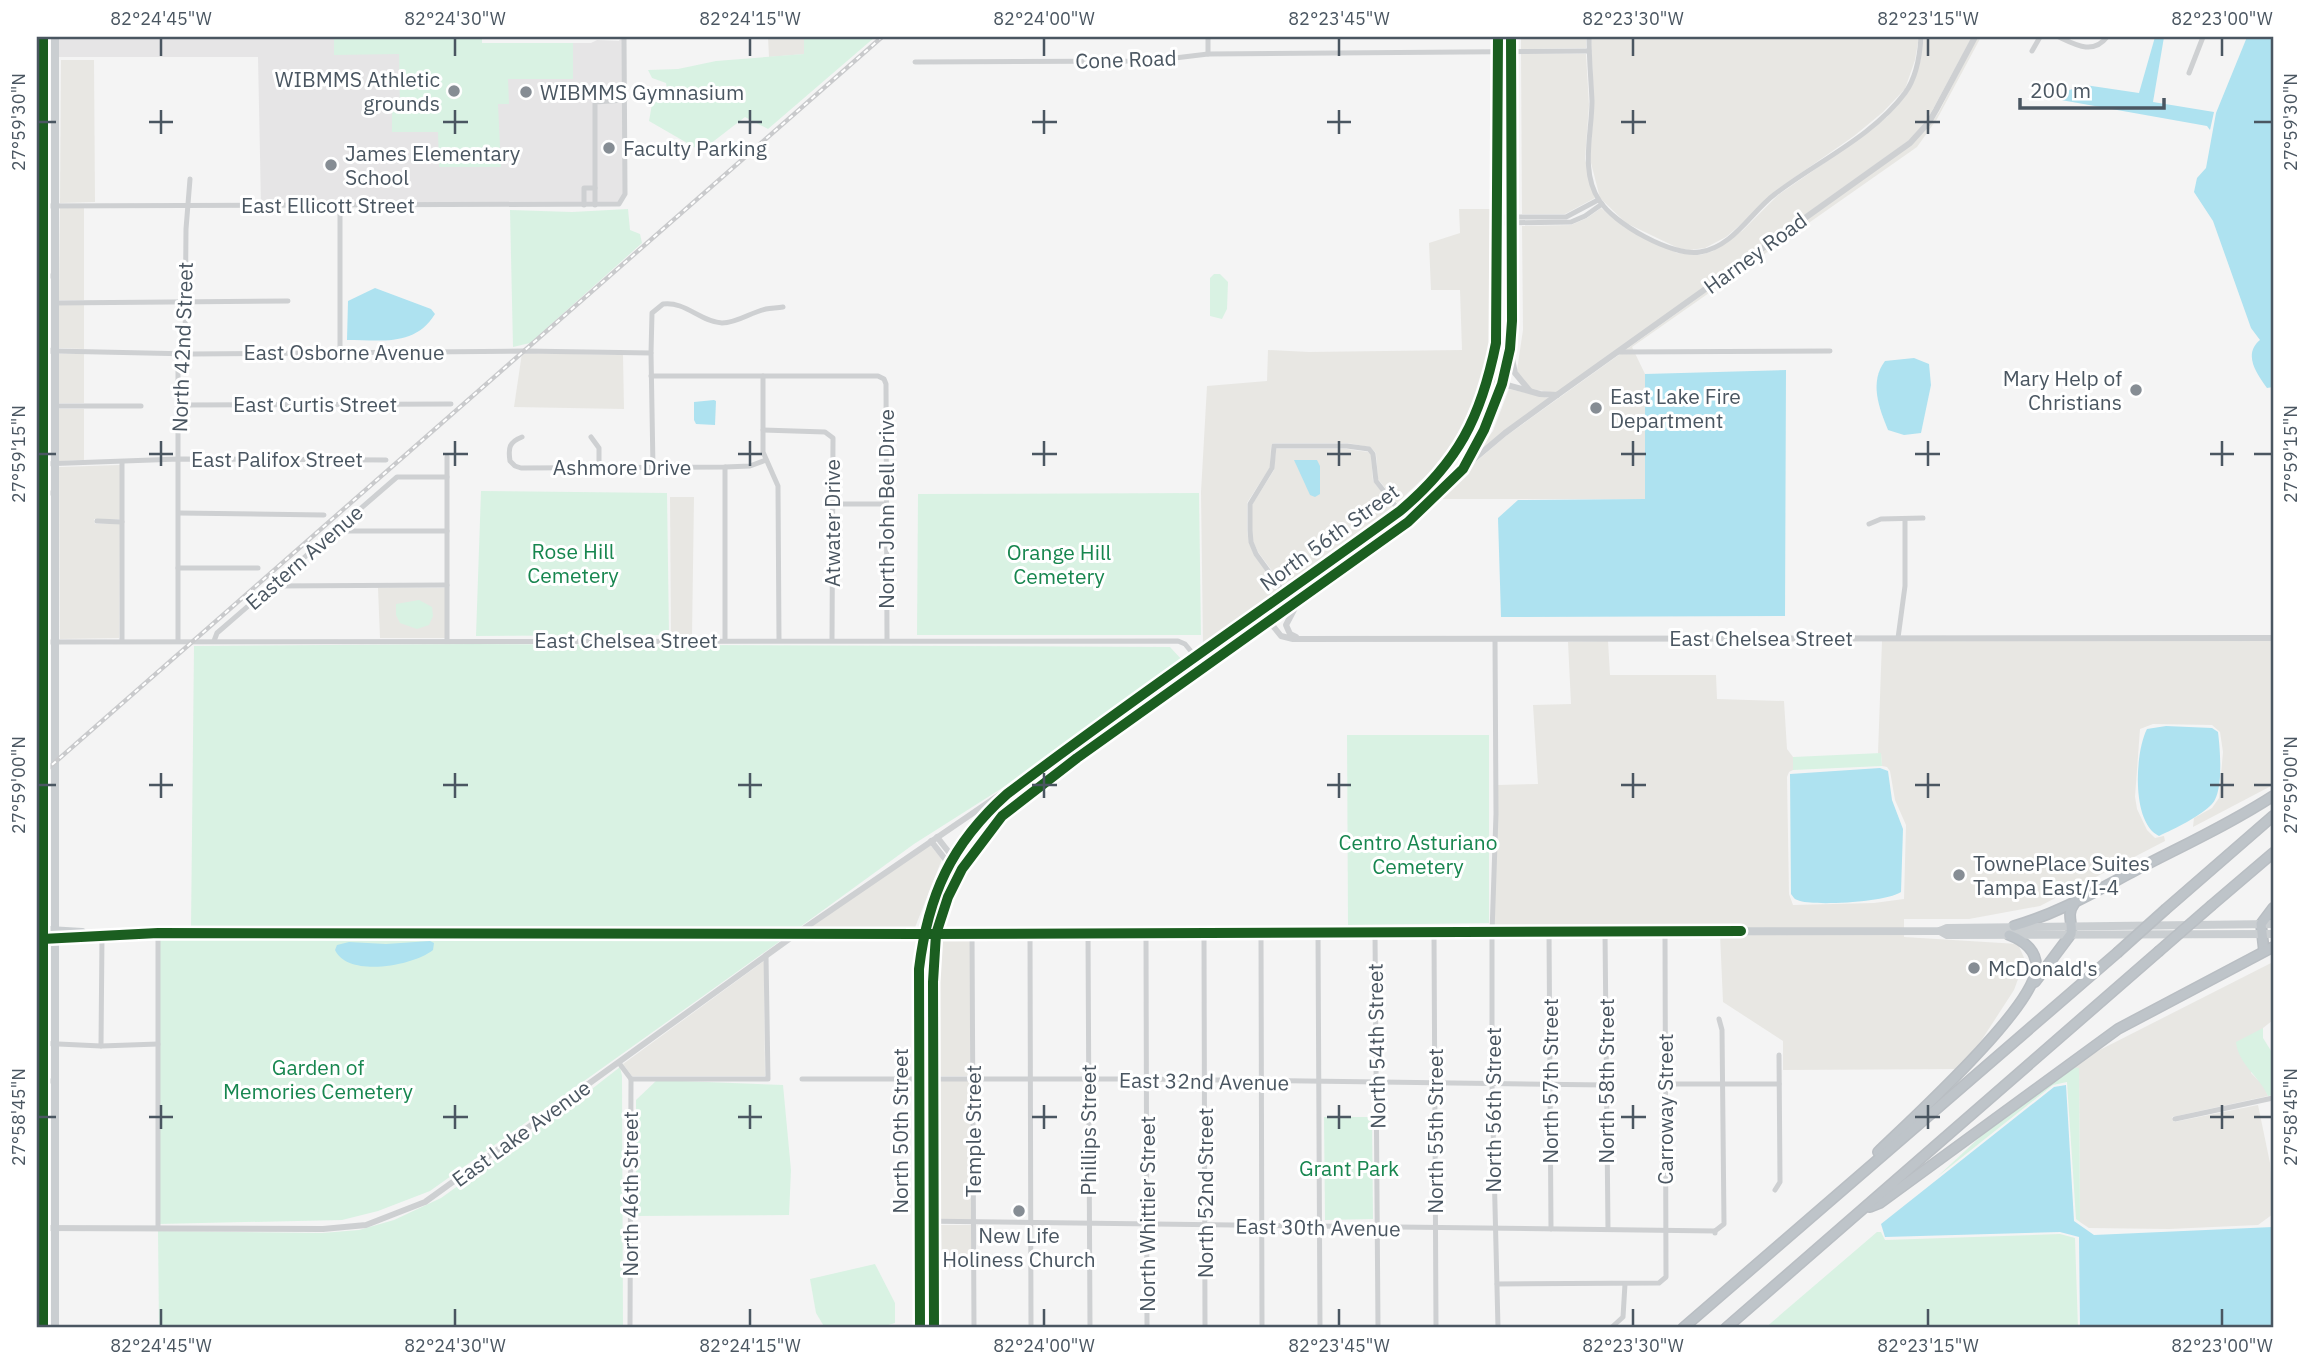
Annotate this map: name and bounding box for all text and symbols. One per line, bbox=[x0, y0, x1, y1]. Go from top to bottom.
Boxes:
text: 82°24'45"W bbox=[110, 7, 212, 30]
text: 82°24'30"W bbox=[404, 7, 506, 30]
text: 82°24'15"W bbox=[699, 7, 801, 30]
text: 82°24'00"W bbox=[993, 7, 1095, 30]
text: 82°23'45"W bbox=[1288, 7, 1390, 30]
text: 82°23'30"W bbox=[1582, 7, 1684, 30]
text: 82°23'15"W bbox=[1877, 7, 1979, 30]
text: 82°23'00"W bbox=[2171, 7, 2273, 30]
street label: Cone Road bbox=[1075, 43, 1177, 75]
place label: WIBMMS Athletic grounds bbox=[275, 65, 440, 117]
scale bar bbox=[2020, 66, 2163, 110]
text: 27°59'30"N bbox=[7, 73, 30, 171]
text: 27°59'30"N bbox=[2279, 73, 2302, 171]
text: 200 m bbox=[2030, 76, 2091, 104]
place label: WIBMMS Gymnasium bbox=[540, 78, 744, 106]
marker: WIBMMS Athletic grounds bbox=[446, 83, 462, 99]
marker: WIBMMS Gymnasium bbox=[518, 84, 534, 100]
place label: Faculty Parking bbox=[623, 134, 767, 162]
place label: James Elementary School bbox=[345, 139, 521, 191]
marker: Faculty Parking bbox=[601, 140, 617, 156]
marker: James Elementary School bbox=[323, 157, 339, 173]
street label: East Ellicott Street bbox=[241, 191, 415, 219]
street label: Harney Road bbox=[1698, 206, 1812, 300]
street label: North 42nd Street bbox=[165, 261, 199, 433]
street label: East Osborne Avenue bbox=[243, 338, 445, 366]
place label: Mary Help of Christians bbox=[2003, 364, 2122, 416]
place label: East Lake Fire Department bbox=[1610, 382, 1741, 434]
marker: Mary Help of Christians bbox=[2128, 382, 2144, 398]
street label: East Curtis Street bbox=[233, 390, 397, 418]
marker: East Lake Fire Department bbox=[1588, 400, 1604, 416]
text: 27°59'15"N bbox=[7, 405, 30, 503]
text: 27°59'15"N bbox=[2279, 405, 2302, 503]
street label: North John Bell Drive bbox=[872, 409, 900, 609]
street label: East Palifox Street bbox=[191, 445, 363, 473]
street label: Ashmore Drive bbox=[553, 453, 691, 481]
street label: Atwater Drive bbox=[818, 459, 846, 587]
street label: North 56th Street bbox=[1254, 477, 1404, 597]
street label: Eastern Avenue bbox=[239, 498, 369, 616]
park label: Rose Hill Cemetery bbox=[527, 537, 619, 589]
park label: Orange Hill Cemetery bbox=[1007, 538, 1112, 590]
street label: East Chelsea Street bbox=[1669, 624, 1853, 652]
street label: East Chelsea Street bbox=[534, 626, 718, 654]
text: 27°59'00"N bbox=[7, 736, 30, 834]
text: 27°59'00"N bbox=[2279, 736, 2302, 834]
park label: Centro Asturiano Cemetery bbox=[1339, 828, 1497, 880]
place label: TownePlace Suites Tampa East/I-4 bbox=[1973, 849, 2150, 901]
marker: TownePlace Suites Tampa East/I-4 bbox=[1951, 867, 1967, 883]
place label: McDonald's bbox=[1988, 954, 2098, 982]
marker: McDonald's bbox=[1966, 960, 1982, 976]
street label: North 54th Street bbox=[1361, 963, 1391, 1129]
street label: North 57th Street bbox=[1536, 998, 1564, 1164]
street label: North 58th Street bbox=[1592, 998, 1620, 1164]
street label: North 56th Street bbox=[1479, 1027, 1507, 1193]
street label: Carroway Street bbox=[1651, 1033, 1679, 1185]
street label: North 50th Street bbox=[886, 1048, 914, 1214]
street label: North 55th Street bbox=[1421, 1048, 1449, 1214]
park label: Garden of Memories Cemetery bbox=[223, 1053, 414, 1105]
street label: Phillips Street bbox=[1074, 1064, 1102, 1196]
street label: Temple Street bbox=[959, 1065, 987, 1197]
street label: East 32nd Avenue bbox=[1119, 1066, 1289, 1096]
text: 27°58'45"N bbox=[7, 1068, 30, 1166]
text: 27°58'45"N bbox=[2279, 1068, 2302, 1166]
street label: East Lake Avenue bbox=[446, 1073, 596, 1193]
street label: North 52nd Street bbox=[1191, 1108, 1219, 1278]
street label: North 46th Street bbox=[616, 1111, 644, 1277]
street label: North Whittier Street bbox=[1133, 1116, 1161, 1312]
park label: Grant Park bbox=[1299, 1154, 1399, 1182]
marker: New Life Holiness Church bbox=[1011, 1203, 1027, 1219]
street label: East 30th Avenue bbox=[1235, 1212, 1401, 1242]
place label: New Life Holiness Church bbox=[942, 1221, 1096, 1273]
text: 82°24'45"W bbox=[110, 1334, 212, 1357]
text: 82°24'30"W bbox=[404, 1334, 506, 1357]
text: 82°24'15"W bbox=[699, 1334, 801, 1357]
text: 82°24'00"W bbox=[993, 1334, 1095, 1357]
text: 82°23'45"W bbox=[1288, 1334, 1390, 1357]
text: 82°23'30"W bbox=[1582, 1334, 1684, 1357]
text: 82°23'15"W bbox=[1877, 1334, 1979, 1357]
text: 82°23'00"W bbox=[2171, 1334, 2273, 1357]

